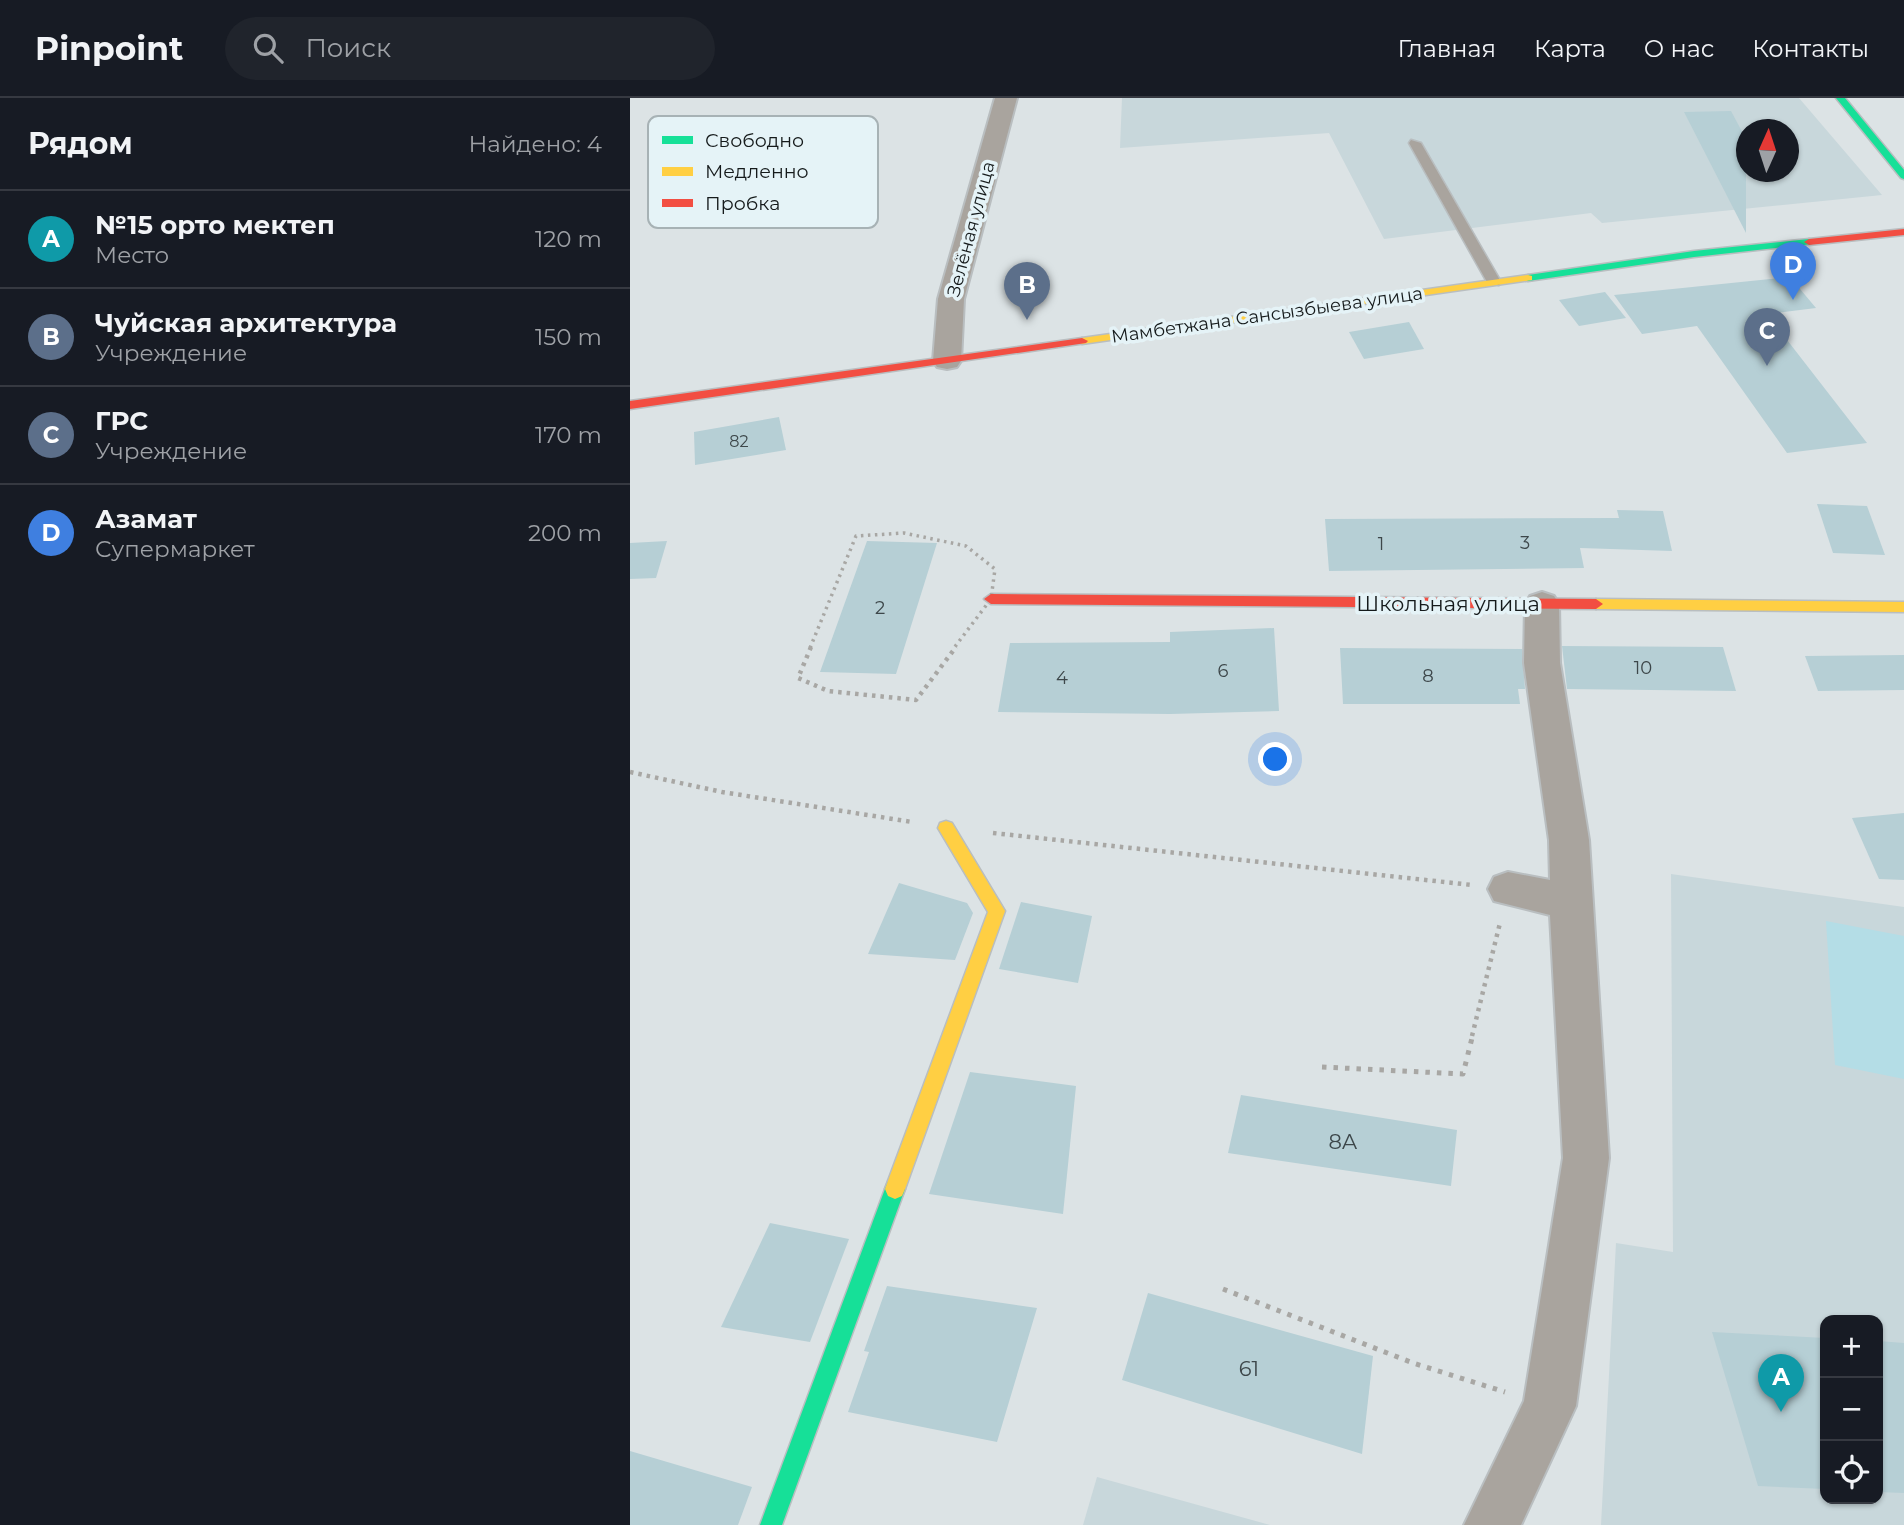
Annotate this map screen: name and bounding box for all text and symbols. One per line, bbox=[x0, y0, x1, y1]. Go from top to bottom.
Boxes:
search box bbox=[225, 17, 715, 80]
text: Pinpoint bbox=[35, 28, 183, 68]
icon: search bbox=[249, 29, 287, 67]
text: Поиск bbox=[305, 32, 391, 64]
text: Главная bbox=[1398, 34, 1496, 63]
text: Карта bbox=[1534, 34, 1606, 63]
text: О нас bbox=[1644, 34, 1714, 63]
text: Контакты bbox=[1752, 34, 1869, 63]
legend bbox=[648, 116, 878, 228]
north arrow bbox=[1736, 119, 1799, 182]
text: Рядом bbox=[28, 125, 133, 162]
text: Свободно bbox=[705, 129, 804, 152]
text: Найдено: 4 bbox=[468, 130, 602, 158]
street label: Зелёная улица bbox=[942, 159, 1000, 299]
text: Медленно bbox=[705, 160, 809, 183]
text: Пробка bbox=[705, 192, 780, 215]
text: №15 орто мектеп bbox=[95, 209, 335, 241]
text: A bbox=[42, 225, 60, 253]
text: 120 m bbox=[535, 225, 602, 253]
text: Место bbox=[95, 241, 169, 269]
pin: D bbox=[1770, 242, 1816, 300]
pin: B bbox=[1004, 262, 1050, 320]
street label: Мамбетжана Сансызбыева улица bbox=[1110, 282, 1424, 348]
text: Чуйская архитектура bbox=[95, 307, 397, 339]
pin: C bbox=[1744, 308, 1790, 366]
text: B bbox=[42, 323, 60, 351]
text: 150 m bbox=[535, 323, 602, 351]
text: Учреждение bbox=[95, 339, 247, 367]
text: ГРС bbox=[95, 405, 148, 437]
text: C bbox=[43, 421, 59, 449]
text: 170 m bbox=[535, 421, 602, 449]
house number: 82 bbox=[729, 432, 749, 451]
text: Учреждение bbox=[95, 437, 247, 465]
text: Азамат bbox=[95, 503, 197, 535]
text: D bbox=[42, 519, 61, 547]
text: 200 m bbox=[528, 519, 602, 547]
house number: 3 bbox=[1520, 532, 1530, 554]
house number: 1 bbox=[1378, 533, 1384, 555]
text: Супермаркет bbox=[95, 535, 255, 563]
street label: Школьная улица bbox=[1356, 591, 1540, 616]
house number: 2 bbox=[875, 597, 885, 619]
house number: 10 bbox=[1634, 657, 1652, 679]
house number: 6 bbox=[1218, 660, 1229, 682]
house number: 8 bbox=[1422, 665, 1434, 687]
house number: 4 bbox=[1056, 667, 1068, 689]
your location bbox=[1258, 742, 1292, 776]
house number: 8А bbox=[1329, 1129, 1358, 1154]
map controls bbox=[1820, 1315, 1883, 1504]
button: + bbox=[1820, 1315, 1883, 1378]
pin: A bbox=[1758, 1354, 1804, 1412]
house number: 61 bbox=[1239, 1356, 1259, 1381]
button: − bbox=[1820, 1378, 1883, 1441]
button: locate bbox=[1820, 1441, 1883, 1504]

